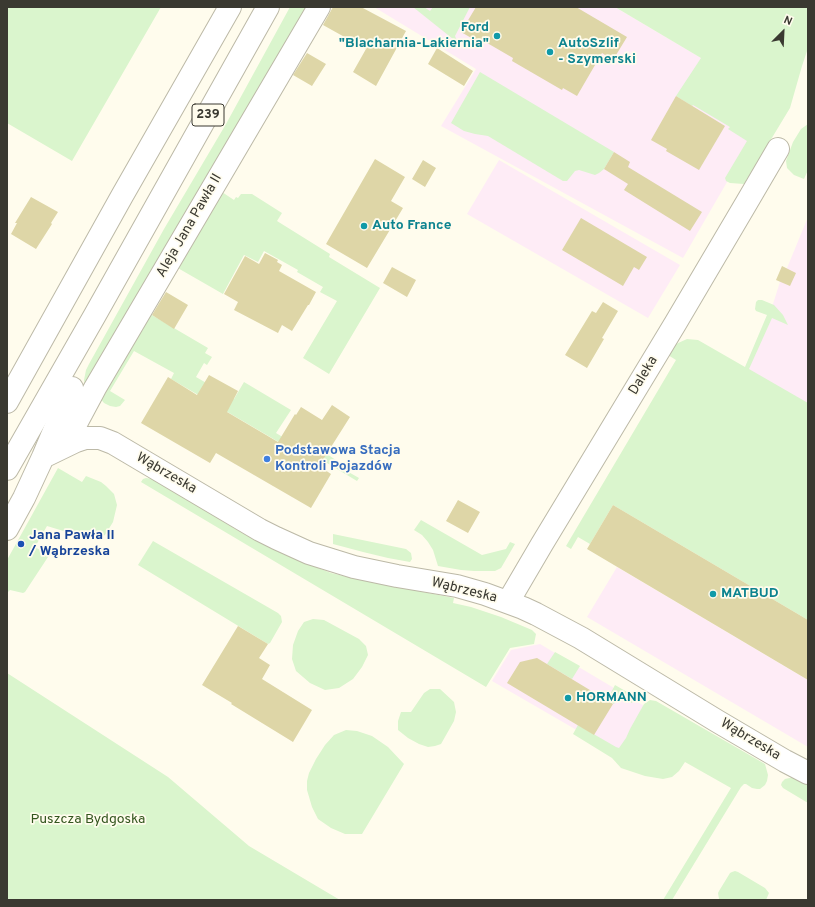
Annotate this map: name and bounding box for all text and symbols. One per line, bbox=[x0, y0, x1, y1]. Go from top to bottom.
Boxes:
north arrow bbox=[763, 12, 803, 52]
text: N bbox=[781, 13, 794, 29]
place label: Ford "Blacharnia-Lakiernia" bbox=[339, 20, 489, 52]
marker: Ford "Blacharnia-Lakiernia" bbox=[492, 31, 502, 41]
place label: AutoSzlif - Szymerski bbox=[558, 36, 636, 68]
marker: AutoSzlif - Szymerski bbox=[545, 47, 555, 57]
road number: 239 bbox=[192, 104, 224, 126]
street label: Aleja Jana Pawła II bbox=[154, 171, 226, 281]
place label: Auto France bbox=[372, 218, 451, 234]
marker: Auto France bbox=[359, 221, 369, 231]
street label: Daleka bbox=[626, 354, 662, 398]
place label: Podstawowa Stacja Kontroli Pojazdów bbox=[275, 443, 401, 476]
street label: Wąbrzeska bbox=[133, 450, 199, 498]
marker: Podstawowa Stacja Kontroli Pojazdów bbox=[262, 454, 272, 464]
place label: Jana Pawła II / Wąbrzeska bbox=[29, 528, 115, 560]
marker: Jana Pawła II / Wąbrzeska bbox=[16, 539, 26, 549]
street label: Wąbrzeska bbox=[429, 575, 499, 607]
place label: MATBUD bbox=[721, 586, 779, 602]
marker: MATBUD bbox=[708, 589, 718, 599]
place label: HORMANN bbox=[576, 690, 647, 706]
marker: HORMANN bbox=[563, 693, 573, 703]
street label: Wąbrzeska bbox=[717, 715, 783, 765]
park label: Puszcza Bydgoska bbox=[31, 812, 145, 828]

